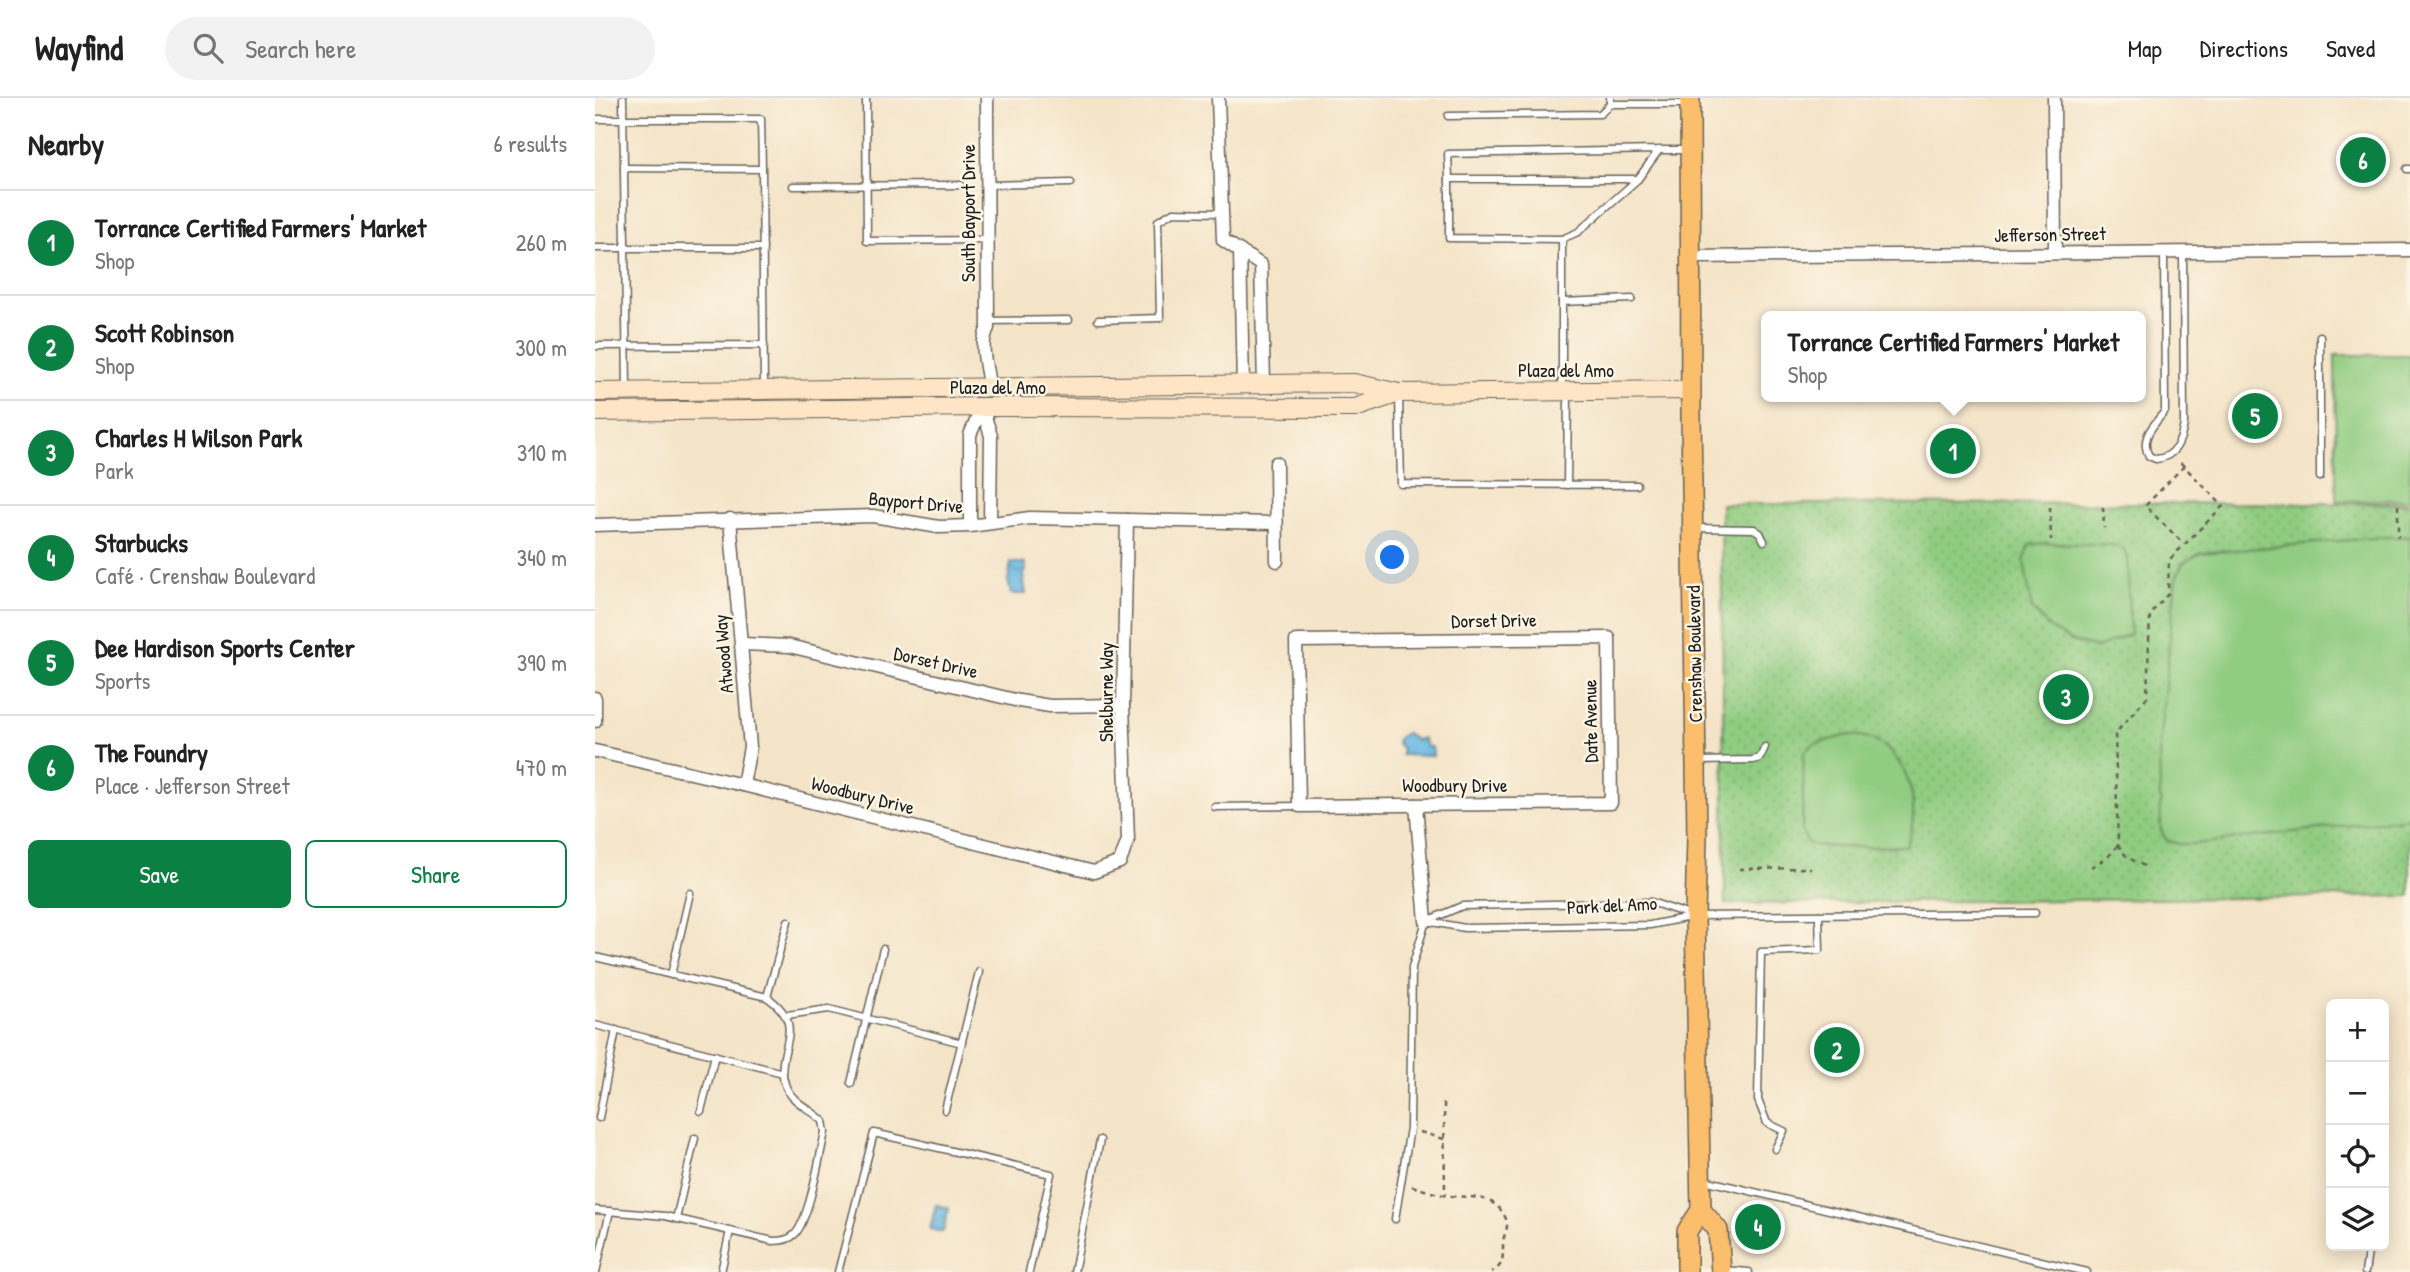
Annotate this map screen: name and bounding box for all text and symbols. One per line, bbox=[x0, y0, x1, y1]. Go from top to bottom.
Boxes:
search box bbox=[165, 17, 655, 80]
text: Wayfind bbox=[35, 26, 123, 70]
icon: search bbox=[189, 29, 227, 67]
text: Search here bbox=[245, 31, 356, 66]
text: Map bbox=[2128, 32, 2162, 64]
text: Directions bbox=[2200, 32, 2288, 64]
text: Saved bbox=[2326, 32, 2375, 64]
text: Nearby bbox=[28, 124, 104, 164]
text: 6 results bbox=[494, 128, 567, 159]
pin: 6 bbox=[2340, 134, 2386, 186]
street label: South Bayport Drive bbox=[955, 144, 981, 282]
text: Torrance Certified Farmers' Market bbox=[95, 210, 426, 245]
street label: Jefferson Street bbox=[1994, 220, 2106, 248]
text: 1 bbox=[47, 227, 55, 258]
text: 260 m bbox=[516, 227, 567, 258]
text: Shop bbox=[95, 245, 134, 276]
popup bbox=[1761, 311, 2146, 402]
text: Scott Robinson bbox=[95, 315, 234, 350]
text: Torrance Certified Farmers' Market bbox=[1788, 324, 2119, 359]
text: 2 bbox=[46, 332, 56, 363]
text: 300 m bbox=[515, 332, 567, 363]
text: Shop bbox=[95, 350, 134, 381]
street label: Plaza del Amo bbox=[1518, 357, 1614, 383]
text: Shop bbox=[1788, 359, 1827, 390]
street label: Plaza del Amo bbox=[950, 374, 1046, 400]
pin: 5 bbox=[2232, 390, 2278, 442]
text: Charles H Wilson Park bbox=[95, 420, 302, 455]
pin: 1 bbox=[1930, 425, 1976, 477]
text: 3 bbox=[46, 437, 56, 468]
text: 310 m bbox=[517, 437, 567, 468]
text: Park bbox=[95, 455, 133, 486]
street label: Bayport Drive bbox=[868, 485, 965, 519]
text: Starbucks bbox=[95, 525, 188, 560]
your location bbox=[1375, 540, 1409, 574]
text: 4 bbox=[47, 542, 55, 573]
text: 340 m bbox=[517, 542, 567, 573]
text: Café · Crenshaw Boulevard bbox=[95, 560, 315, 591]
street label: Crenshaw Boulevard bbox=[1680, 585, 1708, 723]
street label: Dorset Drive bbox=[1451, 606, 1537, 634]
street label: Atwood Way bbox=[707, 614, 739, 694]
text: Dee Hardison Sports Center bbox=[95, 630, 355, 665]
street label: Dorset Drive bbox=[891, 640, 981, 684]
street label: Shelburne Way bbox=[1093, 642, 1119, 742]
text: 5 bbox=[46, 647, 56, 678]
text: 390 m bbox=[517, 647, 567, 678]
text: Sports bbox=[95, 665, 150, 696]
pin: 3 bbox=[2043, 671, 2089, 723]
street label: Date Avenue bbox=[1576, 679, 1604, 763]
text: The Foundry bbox=[95, 735, 208, 770]
text: 6 bbox=[46, 752, 56, 783]
text: 470 m bbox=[516, 752, 567, 783]
text: Place · Jefferson Street bbox=[95, 770, 290, 801]
street label: Woodbury Drive bbox=[809, 770, 918, 820]
street label: Woodbury Drive bbox=[1402, 772, 1508, 798]
button: Save bbox=[28, 840, 291, 908]
button: Share bbox=[305, 840, 567, 908]
street label: Park del Amo bbox=[1566, 890, 1658, 920]
map controls bbox=[2326, 999, 2389, 1251]
button: + bbox=[2326, 999, 2389, 1062]
pin: 2 bbox=[1814, 1024, 1860, 1076]
button: − bbox=[2326, 1062, 2389, 1125]
button: locate bbox=[2326, 1125, 2389, 1188]
button: layers bbox=[2326, 1188, 2389, 1251]
pin: 4 bbox=[1735, 1201, 1781, 1253]

